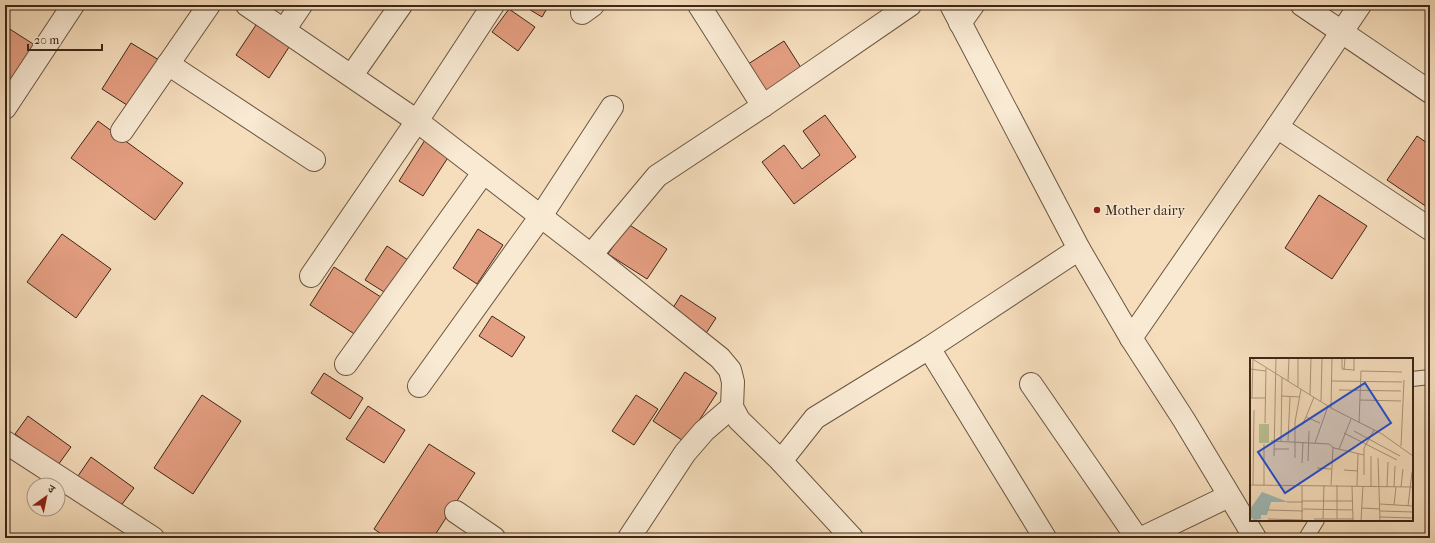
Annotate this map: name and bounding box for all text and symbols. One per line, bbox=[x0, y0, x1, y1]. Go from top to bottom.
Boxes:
scale bar bbox=[28, 26, 102, 52]
text: 20 m bbox=[34, 33, 59, 47]
place label: Mother dairy bbox=[1105, 202, 1186, 219]
marker: Mother dairy bbox=[1092, 205, 1102, 215]
inset map bbox=[1250, 358, 1413, 521]
north arrow bbox=[26, 477, 66, 517]
text: उ bbox=[44, 482, 58, 497]

